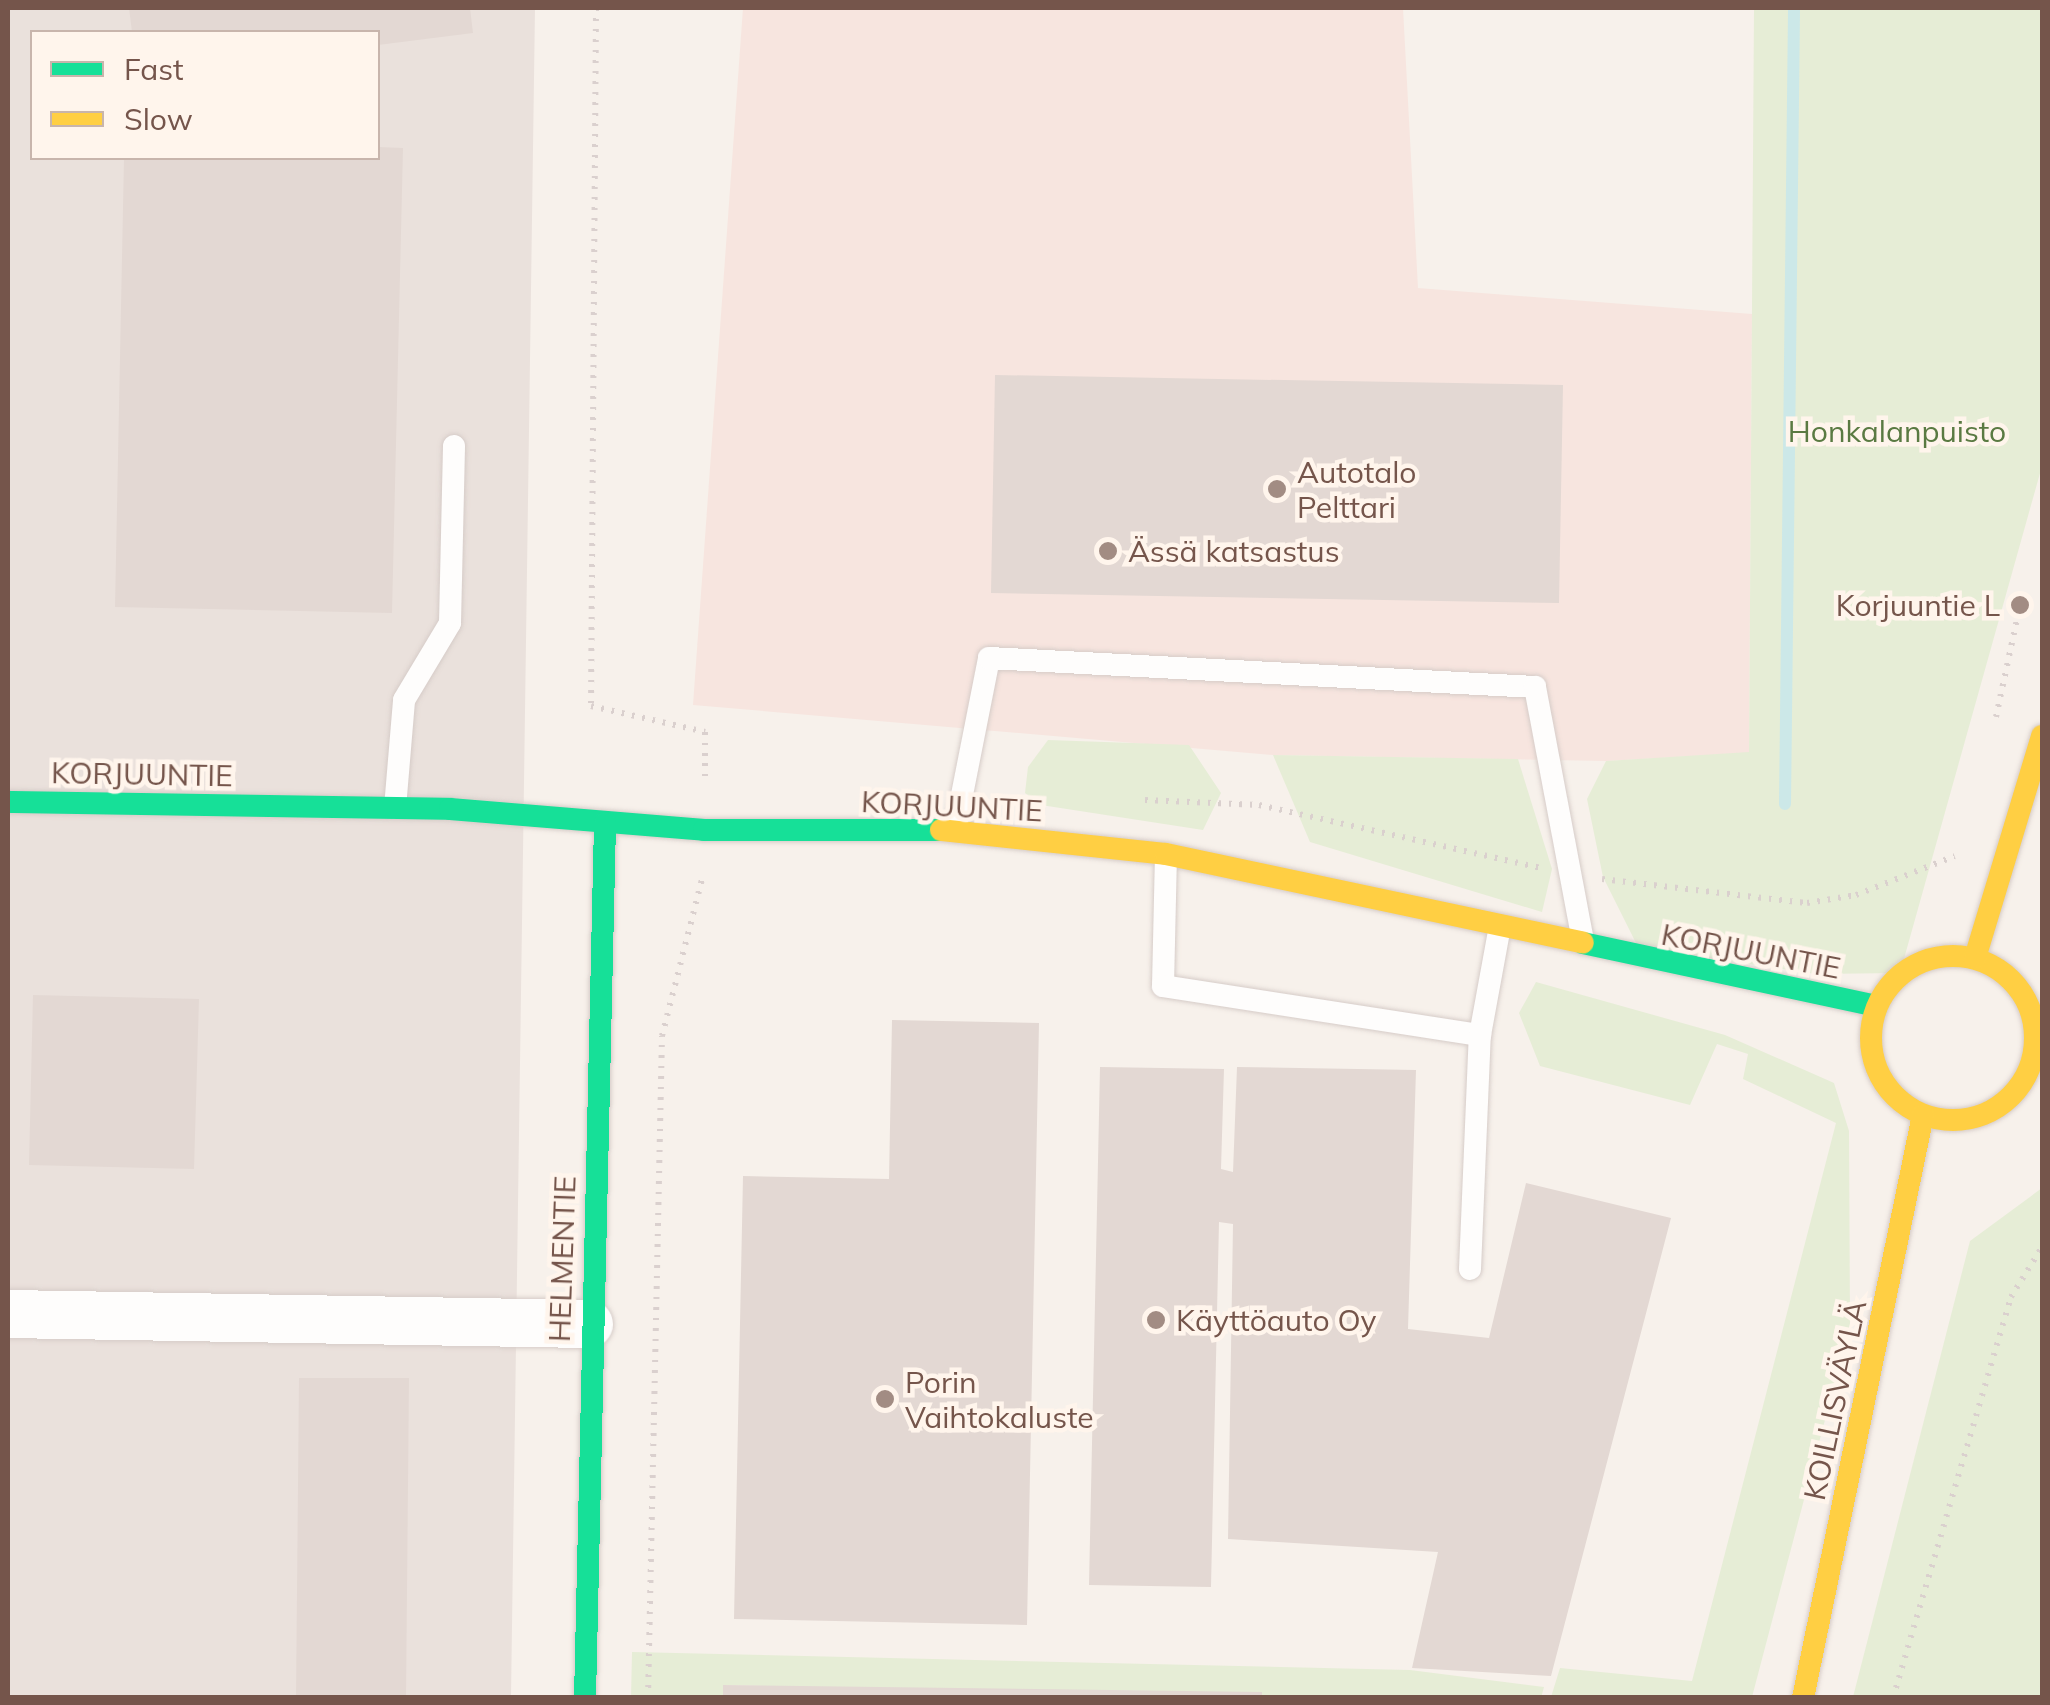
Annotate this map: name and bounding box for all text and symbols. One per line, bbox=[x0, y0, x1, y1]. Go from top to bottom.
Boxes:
legend bbox=[30, 30, 380, 160]
text: Fast bbox=[124, 50, 184, 88]
text: Slow bbox=[124, 100, 193, 138]
park label: Honkalanpuisto bbox=[1788, 413, 2006, 449]
place label: Autotalo Pelttari bbox=[1297, 454, 1416, 524]
marker: Autotalo Pelttari bbox=[1266, 478, 1288, 500]
place label: Ässä katsastus bbox=[1128, 533, 1340, 569]
marker: Ässä katsastus bbox=[1097, 540, 1119, 562]
place label: Korjuuntie L bbox=[1836, 587, 2000, 623]
marker: Korjuuntie L bbox=[2009, 594, 2031, 616]
street label: KORJUUNTIE bbox=[51, 754, 233, 794]
street label: KORJUUNTIE bbox=[860, 783, 1044, 829]
street label: KORJUUNTIE bbox=[1658, 916, 1844, 986]
street label: HELMENTIE bbox=[541, 1175, 583, 1343]
street label: KOILLISVÄYLÄ bbox=[1796, 1297, 1874, 1503]
place label: Käyttöauto Oy bbox=[1176, 1302, 1377, 1338]
marker: Käyttöauto Oy bbox=[1145, 1309, 1167, 1331]
place label: Porin Vaihtokaluste bbox=[905, 1364, 1094, 1434]
marker: Porin Vaihtokaluste bbox=[874, 1388, 896, 1410]

